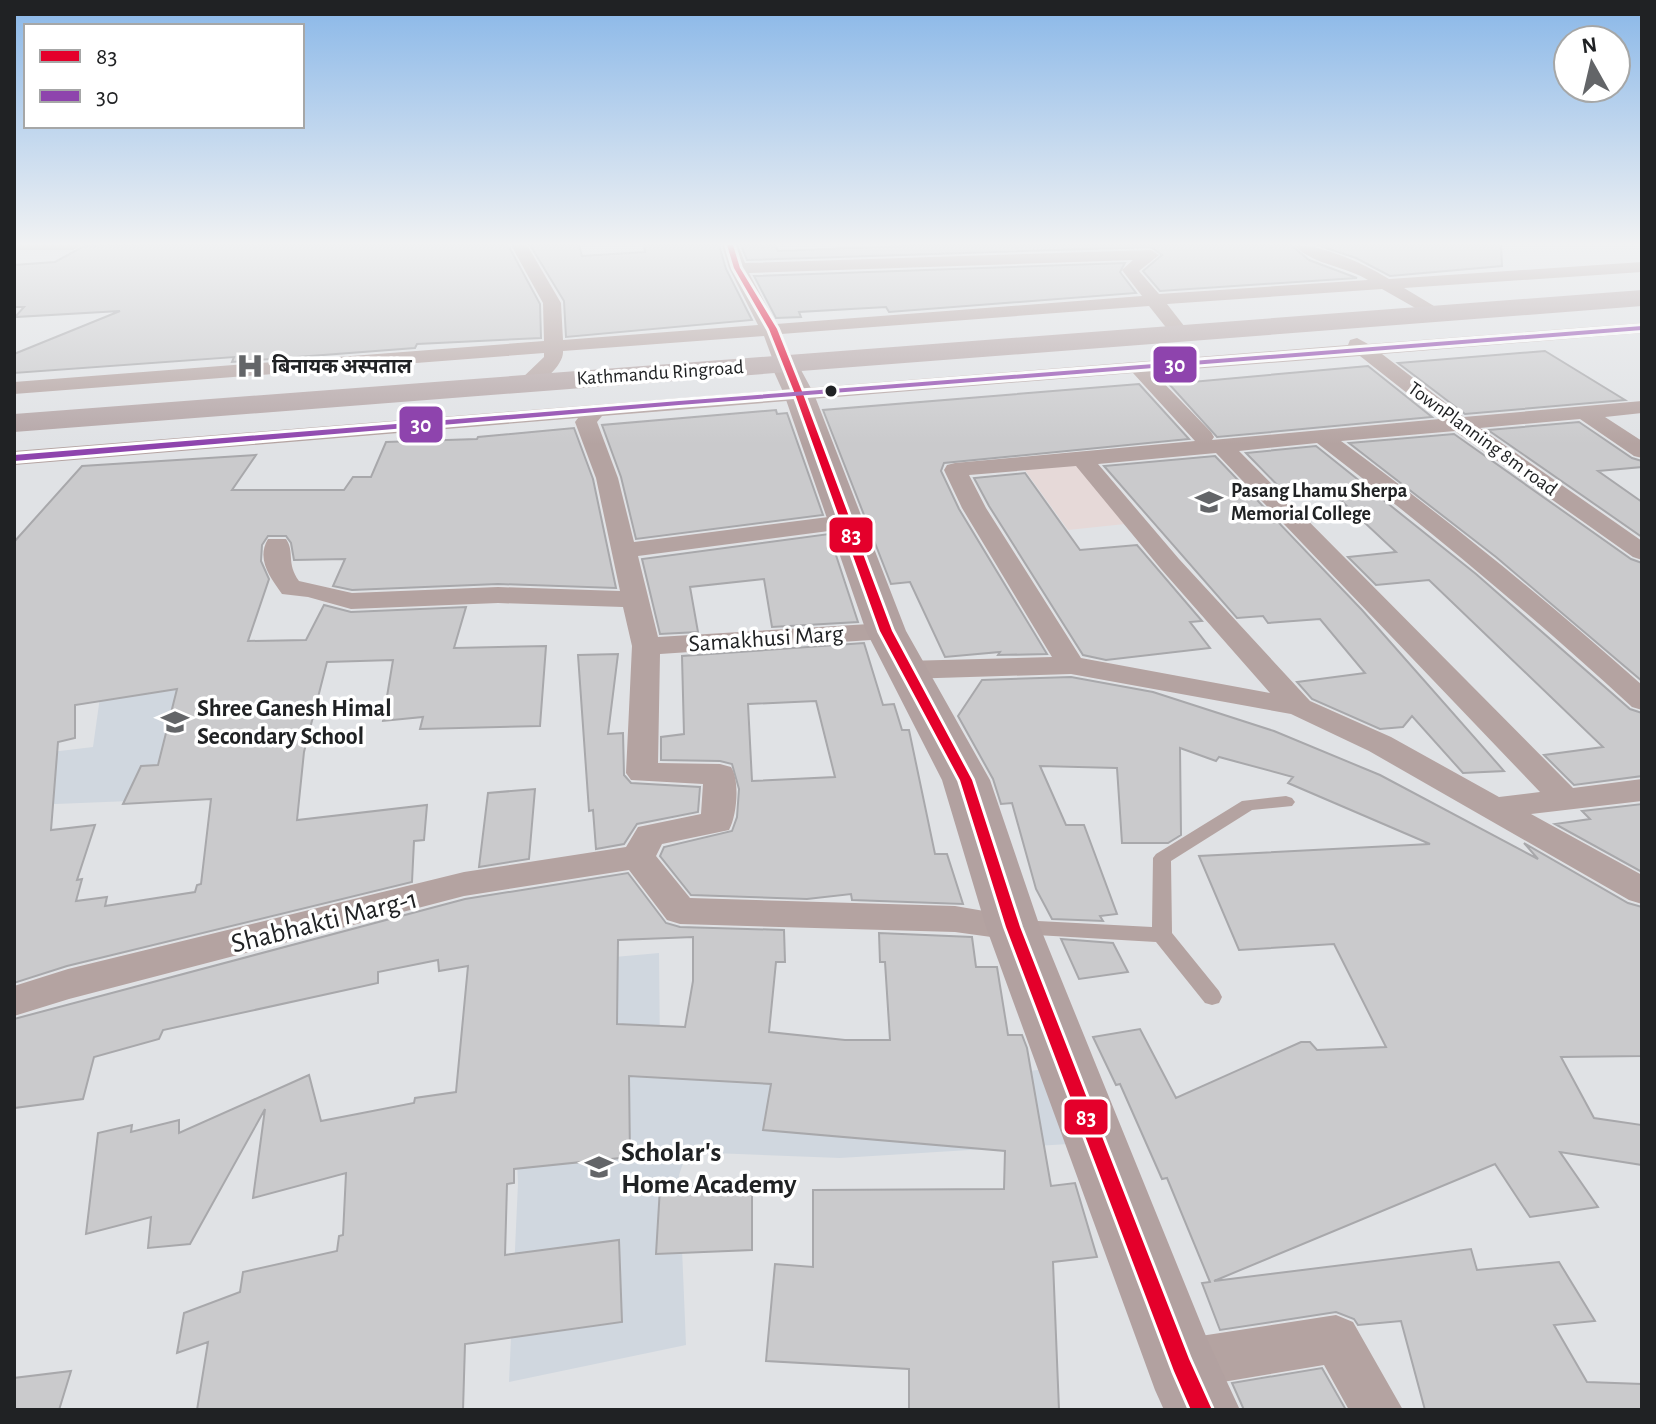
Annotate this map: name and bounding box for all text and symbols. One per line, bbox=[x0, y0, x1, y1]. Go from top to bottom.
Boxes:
legend bbox=[24, 24, 304, 128]
north arrow bbox=[1552, 24, 1632, 104]
text: N bbox=[1580, 33, 1598, 57]
text: 83 bbox=[96, 45, 117, 69]
text: 30 bbox=[96, 85, 119, 109]
line badge: 30 bbox=[1152, 345, 1198, 384]
hospital icon: बिनायक अस्पताल bbox=[235, 351, 265, 381]
place label: बिनायक अस्पताल bbox=[272, 354, 413, 377]
text: 30 bbox=[1165, 354, 1185, 376]
street label: Kathmandu Ringroad bbox=[576, 357, 744, 389]
street label: TownPlanning 8m road bbox=[1404, 378, 1561, 500]
unlabelled marker bbox=[823, 383, 839, 399]
line badge: 30 bbox=[398, 405, 444, 444]
text: 30 bbox=[411, 414, 431, 436]
place label: Pasang Lhamu Sherpa Memorial College bbox=[1231, 481, 1408, 524]
school or university icon: Pasang Lhamu Sherpa Memorial College bbox=[1194, 487, 1224, 517]
line badge: 83 bbox=[828, 516, 874, 554]
text: 83 bbox=[841, 525, 861, 547]
street label: Samakhusi Marg bbox=[688, 622, 845, 656]
place label: Shree Ganesh Himal Secondary School bbox=[197, 697, 391, 749]
school or university icon: Shree Ganesh Himal Secondary School bbox=[160, 707, 190, 737]
street label: Shabhakti Marg-1 bbox=[229, 885, 420, 959]
line badge: 83 bbox=[1063, 1098, 1109, 1136]
text: 83 bbox=[1076, 1107, 1096, 1129]
place label: Scholar's Home Academy bbox=[621, 1139, 797, 1199]
school or university icon: Scholar's Home Academy bbox=[584, 1152, 614, 1182]

